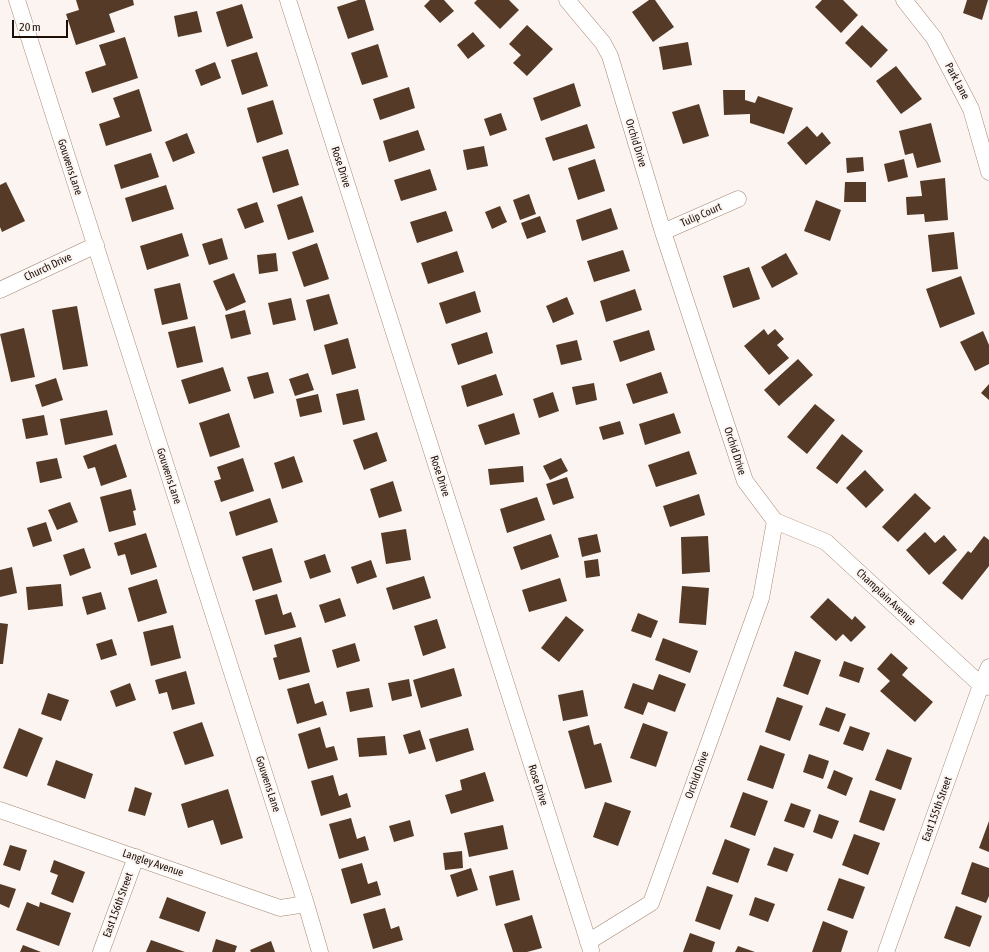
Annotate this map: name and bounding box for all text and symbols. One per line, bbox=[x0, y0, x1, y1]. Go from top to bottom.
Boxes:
scale bar bbox=[14, 12, 70, 38]
text: 20 m bbox=[19, 20, 41, 34]
street label: Park Lane bbox=[942, 60, 972, 102]
street label: Orchid Drive bbox=[622, 117, 650, 169]
street label: Gouwens Lane bbox=[55, 137, 85, 197]
street label: Rose Drive bbox=[328, 145, 354, 189]
street label: Tulip Court bbox=[678, 200, 724, 230]
street label: Church Drive bbox=[22, 250, 74, 284]
street label: Orchid Drive bbox=[721, 425, 749, 477]
street label: Gouwens Lane bbox=[154, 446, 184, 506]
street label: Rose Drive bbox=[427, 454, 453, 498]
street label: Champlain Avenue bbox=[854, 566, 918, 628]
street label: Orchid Drive bbox=[682, 749, 712, 801]
street label: Gouwens Lane bbox=[253, 754, 283, 814]
street label: Rose Drive bbox=[525, 763, 551, 807]
street label: East 155th Street bbox=[919, 775, 955, 843]
street label: Langley Avenue bbox=[121, 846, 185, 880]
street label: East 156th Street bbox=[100, 871, 136, 939]

